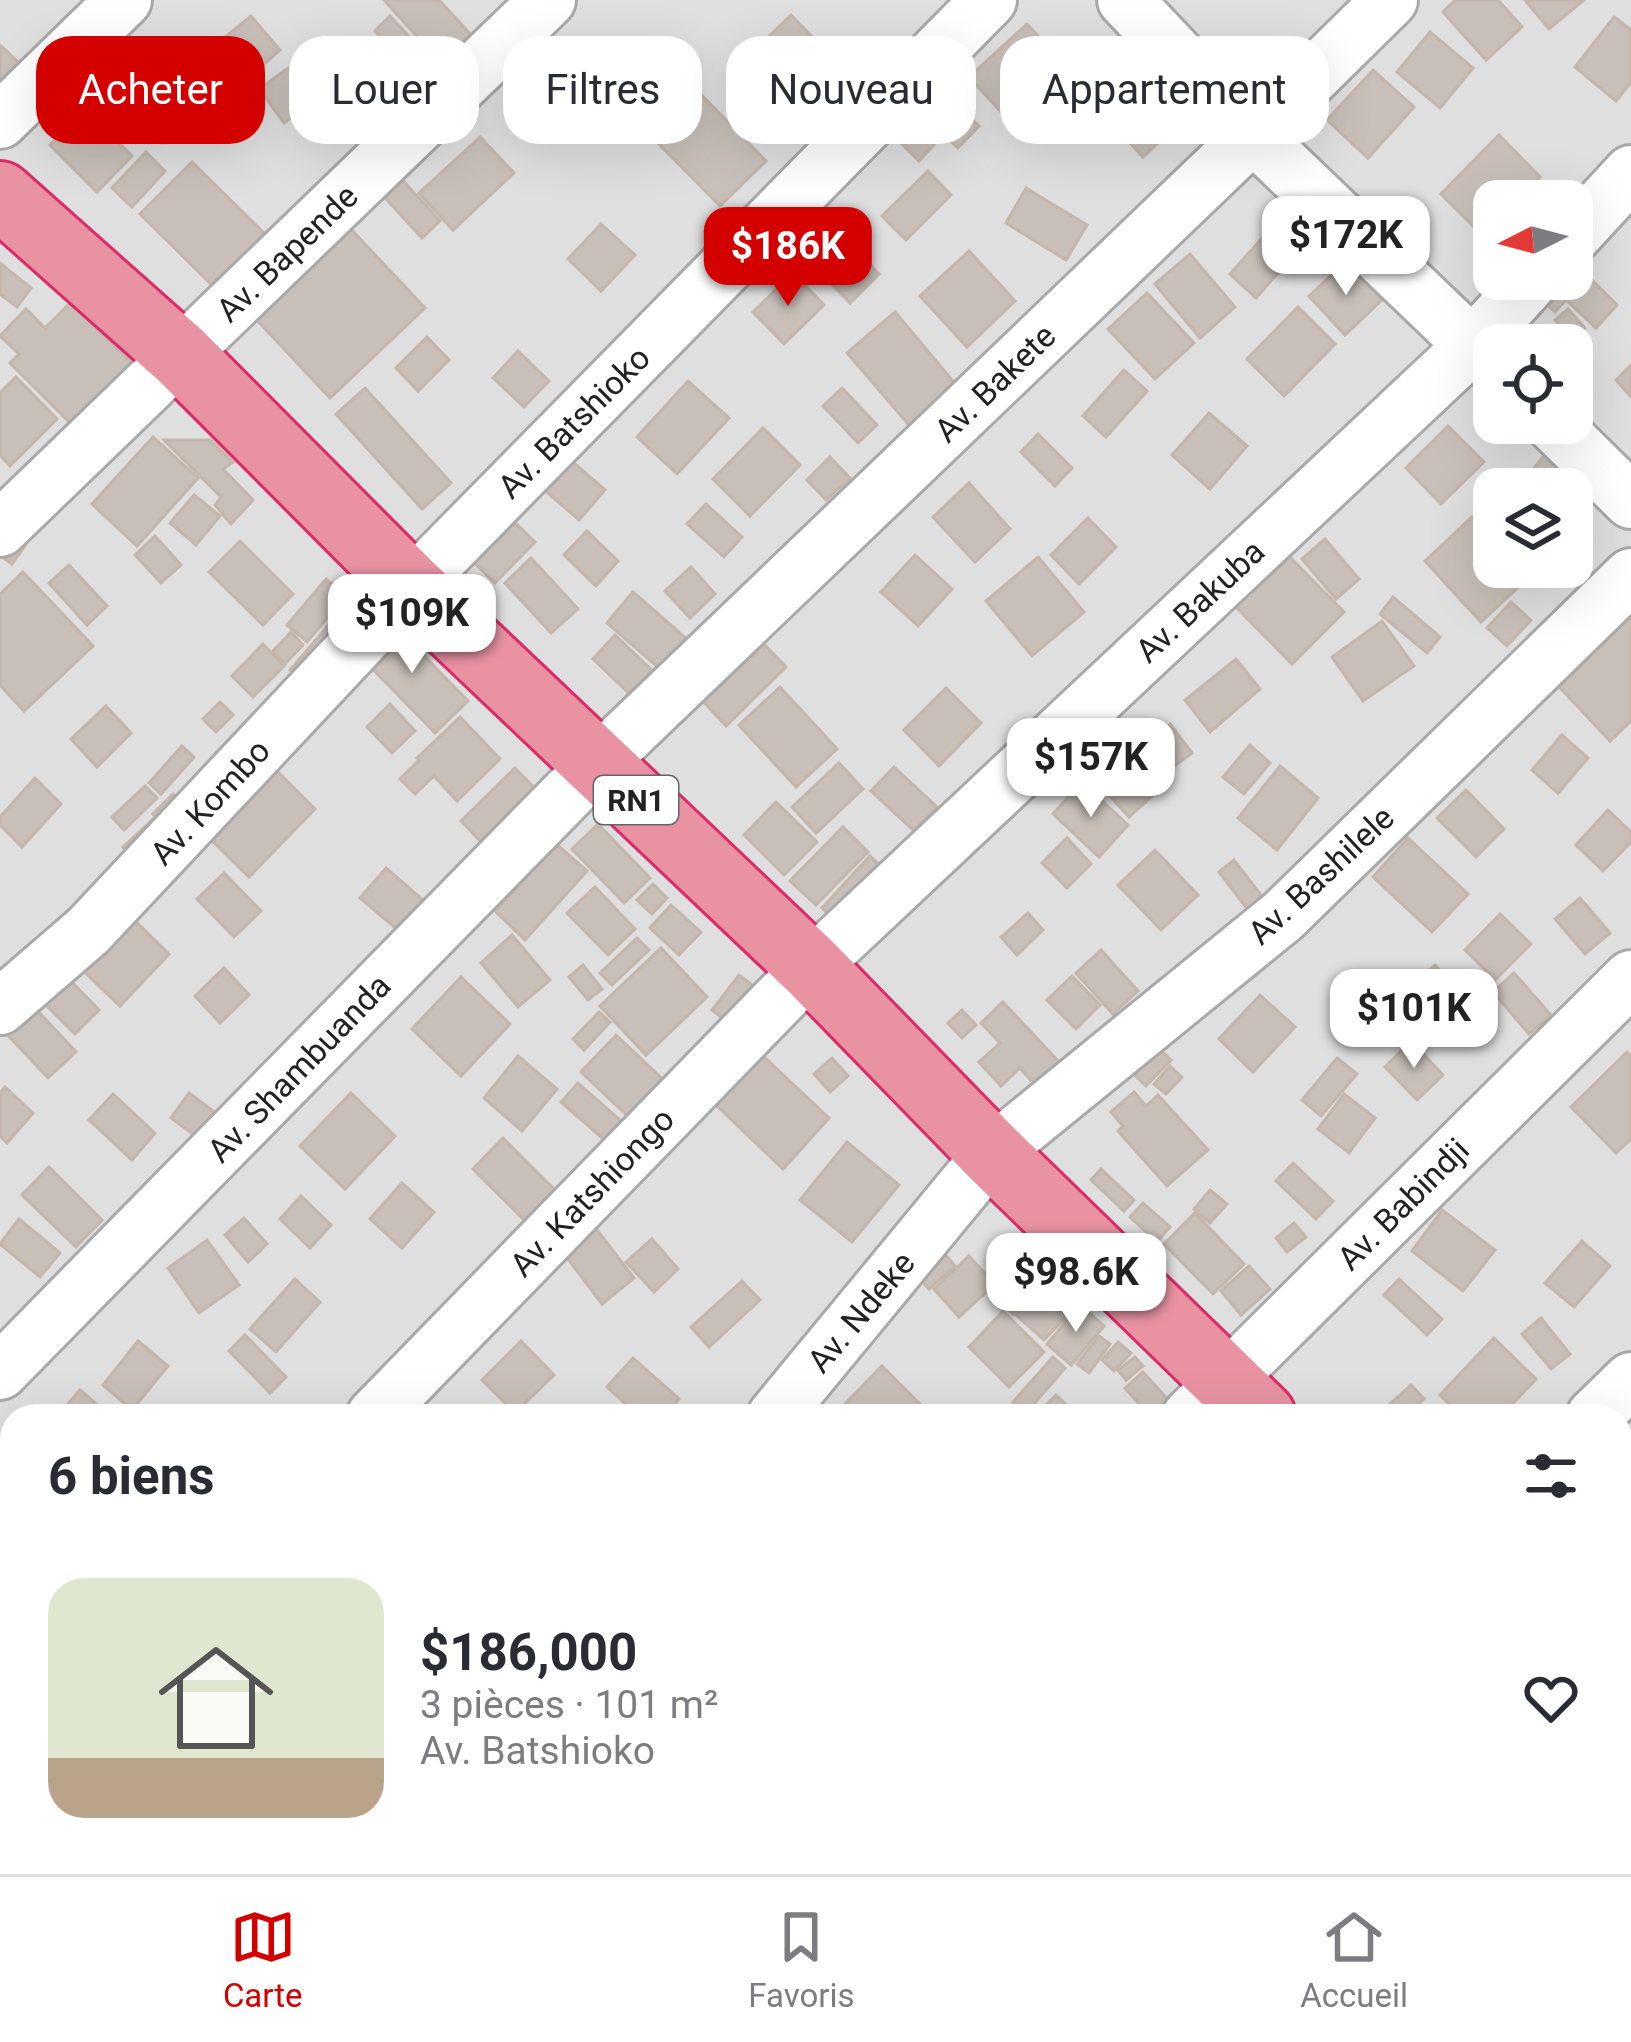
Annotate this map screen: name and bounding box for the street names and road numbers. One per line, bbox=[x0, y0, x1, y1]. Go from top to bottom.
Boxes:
street label: Av. Bapende bbox=[208, 176, 366, 330]
street label: Av. Bakete bbox=[927, 316, 1063, 450]
street label: Av. Batshioko bbox=[490, 338, 658, 506]
street label: Av. Bakuba bbox=[1128, 532, 1272, 670]
street label: Av. Kombo bbox=[142, 731, 278, 873]
road number: RN1 bbox=[594, 776, 678, 824]
street label: Av. Bashilele bbox=[1240, 798, 1402, 952]
street label: Av. Shambuanda bbox=[200, 966, 398, 1170]
street label: Av. Katshiongo bbox=[502, 1100, 682, 1284]
street label: Av. Babindji bbox=[1329, 1130, 1477, 1278]
street label: Av. Ndeke bbox=[799, 1244, 923, 1380]

